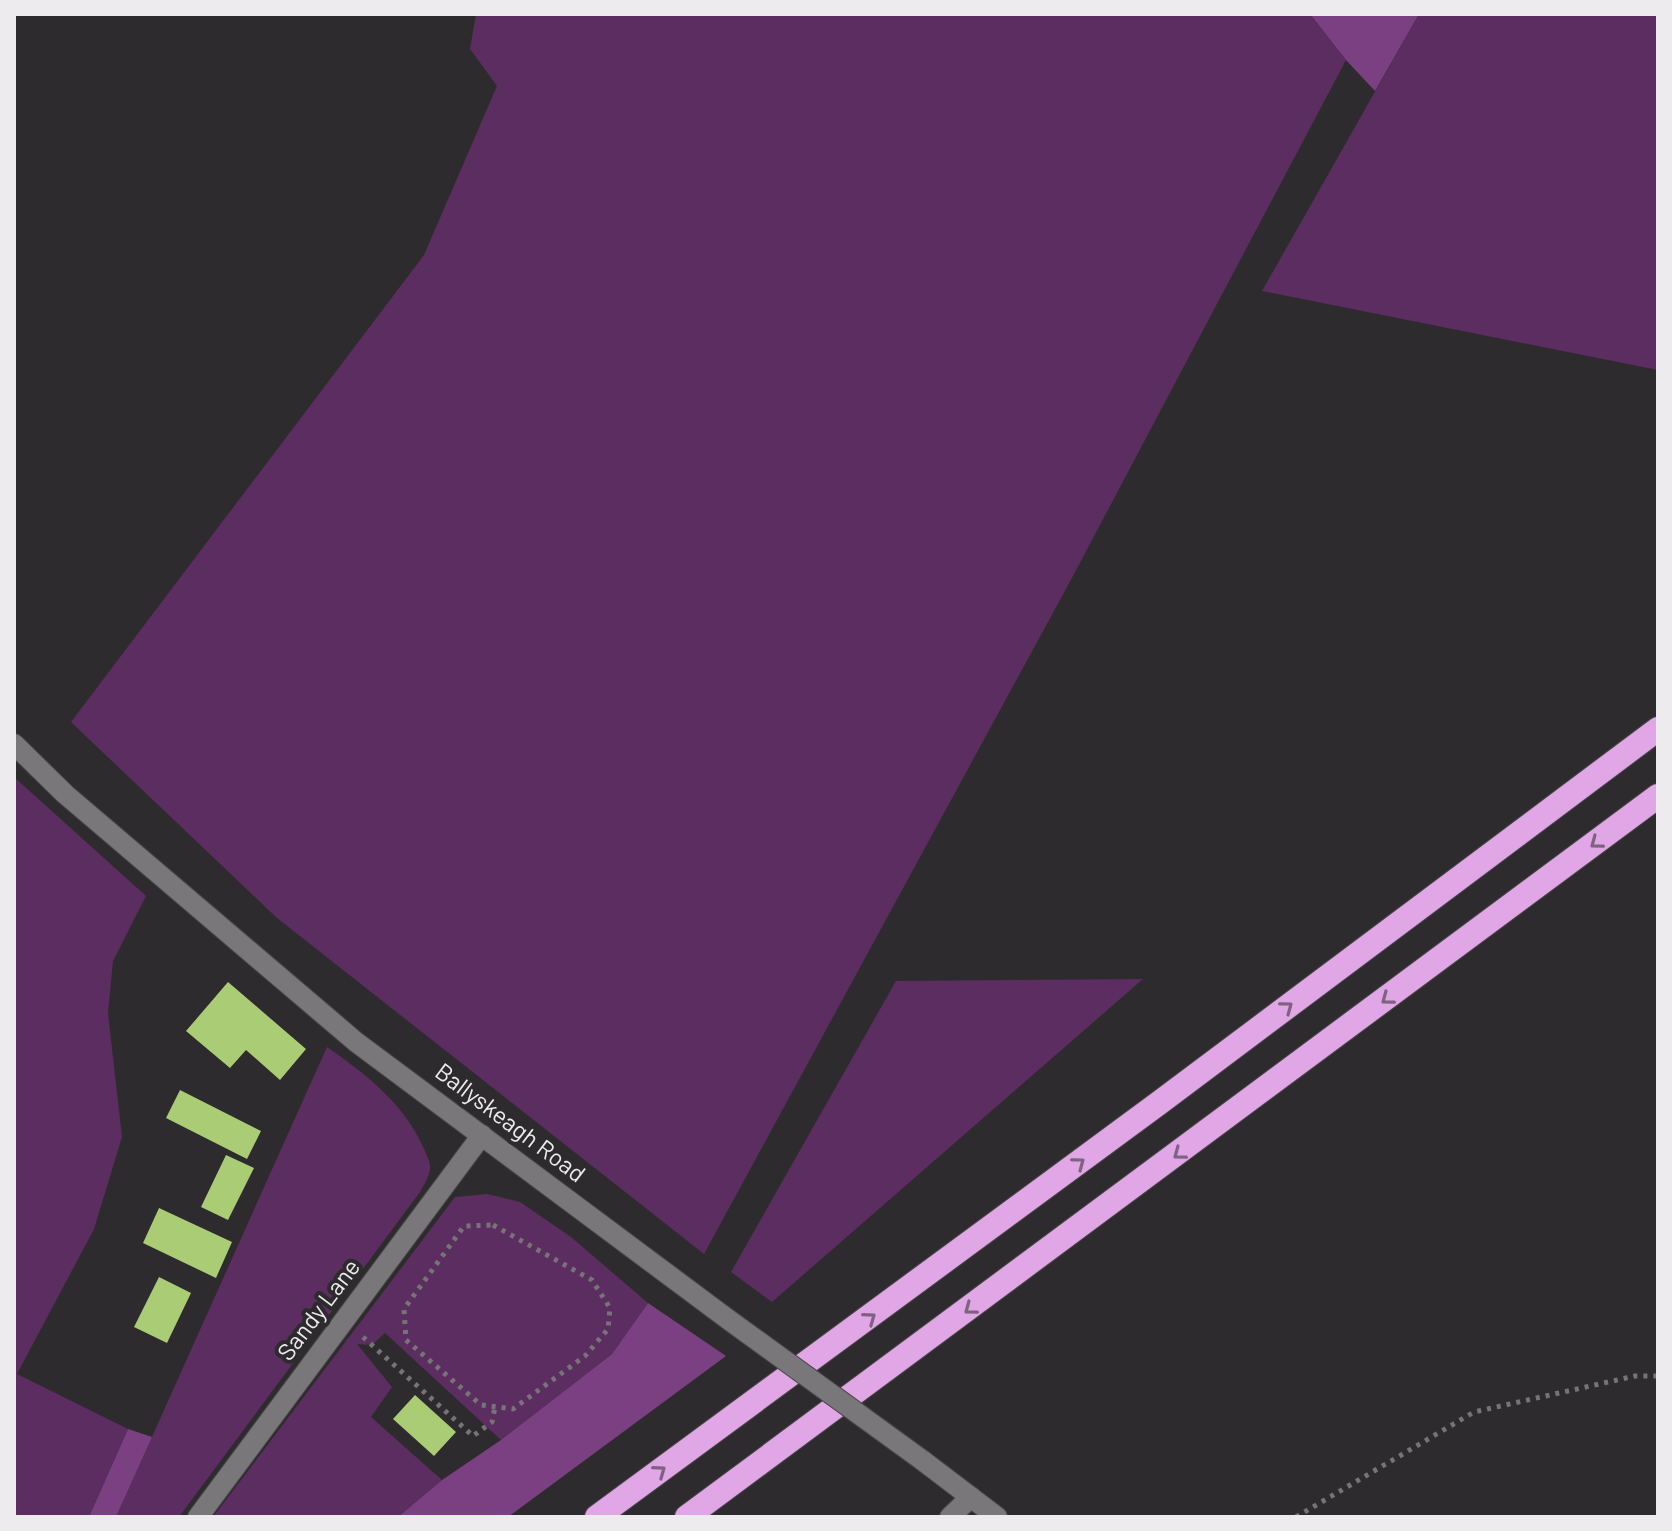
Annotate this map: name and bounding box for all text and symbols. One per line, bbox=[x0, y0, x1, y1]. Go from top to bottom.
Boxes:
one-way arrow bbox=[1590, 833, 1604, 848]
one-way arrow bbox=[1381, 989, 1396, 1003]
one-way arrow bbox=[1278, 1003, 1292, 1017]
street label: Ballyskeagh Road bbox=[430, 1056, 592, 1188]
one-way arrow bbox=[1173, 1144, 1187, 1158]
one-way arrow bbox=[1070, 1158, 1084, 1173]
street label: Sandy Lane bbox=[270, 1253, 365, 1366]
one-way arrow bbox=[964, 1299, 979, 1314]
one-way arrow bbox=[861, 1313, 875, 1327]
one-way arrow bbox=[651, 1466, 665, 1481]

